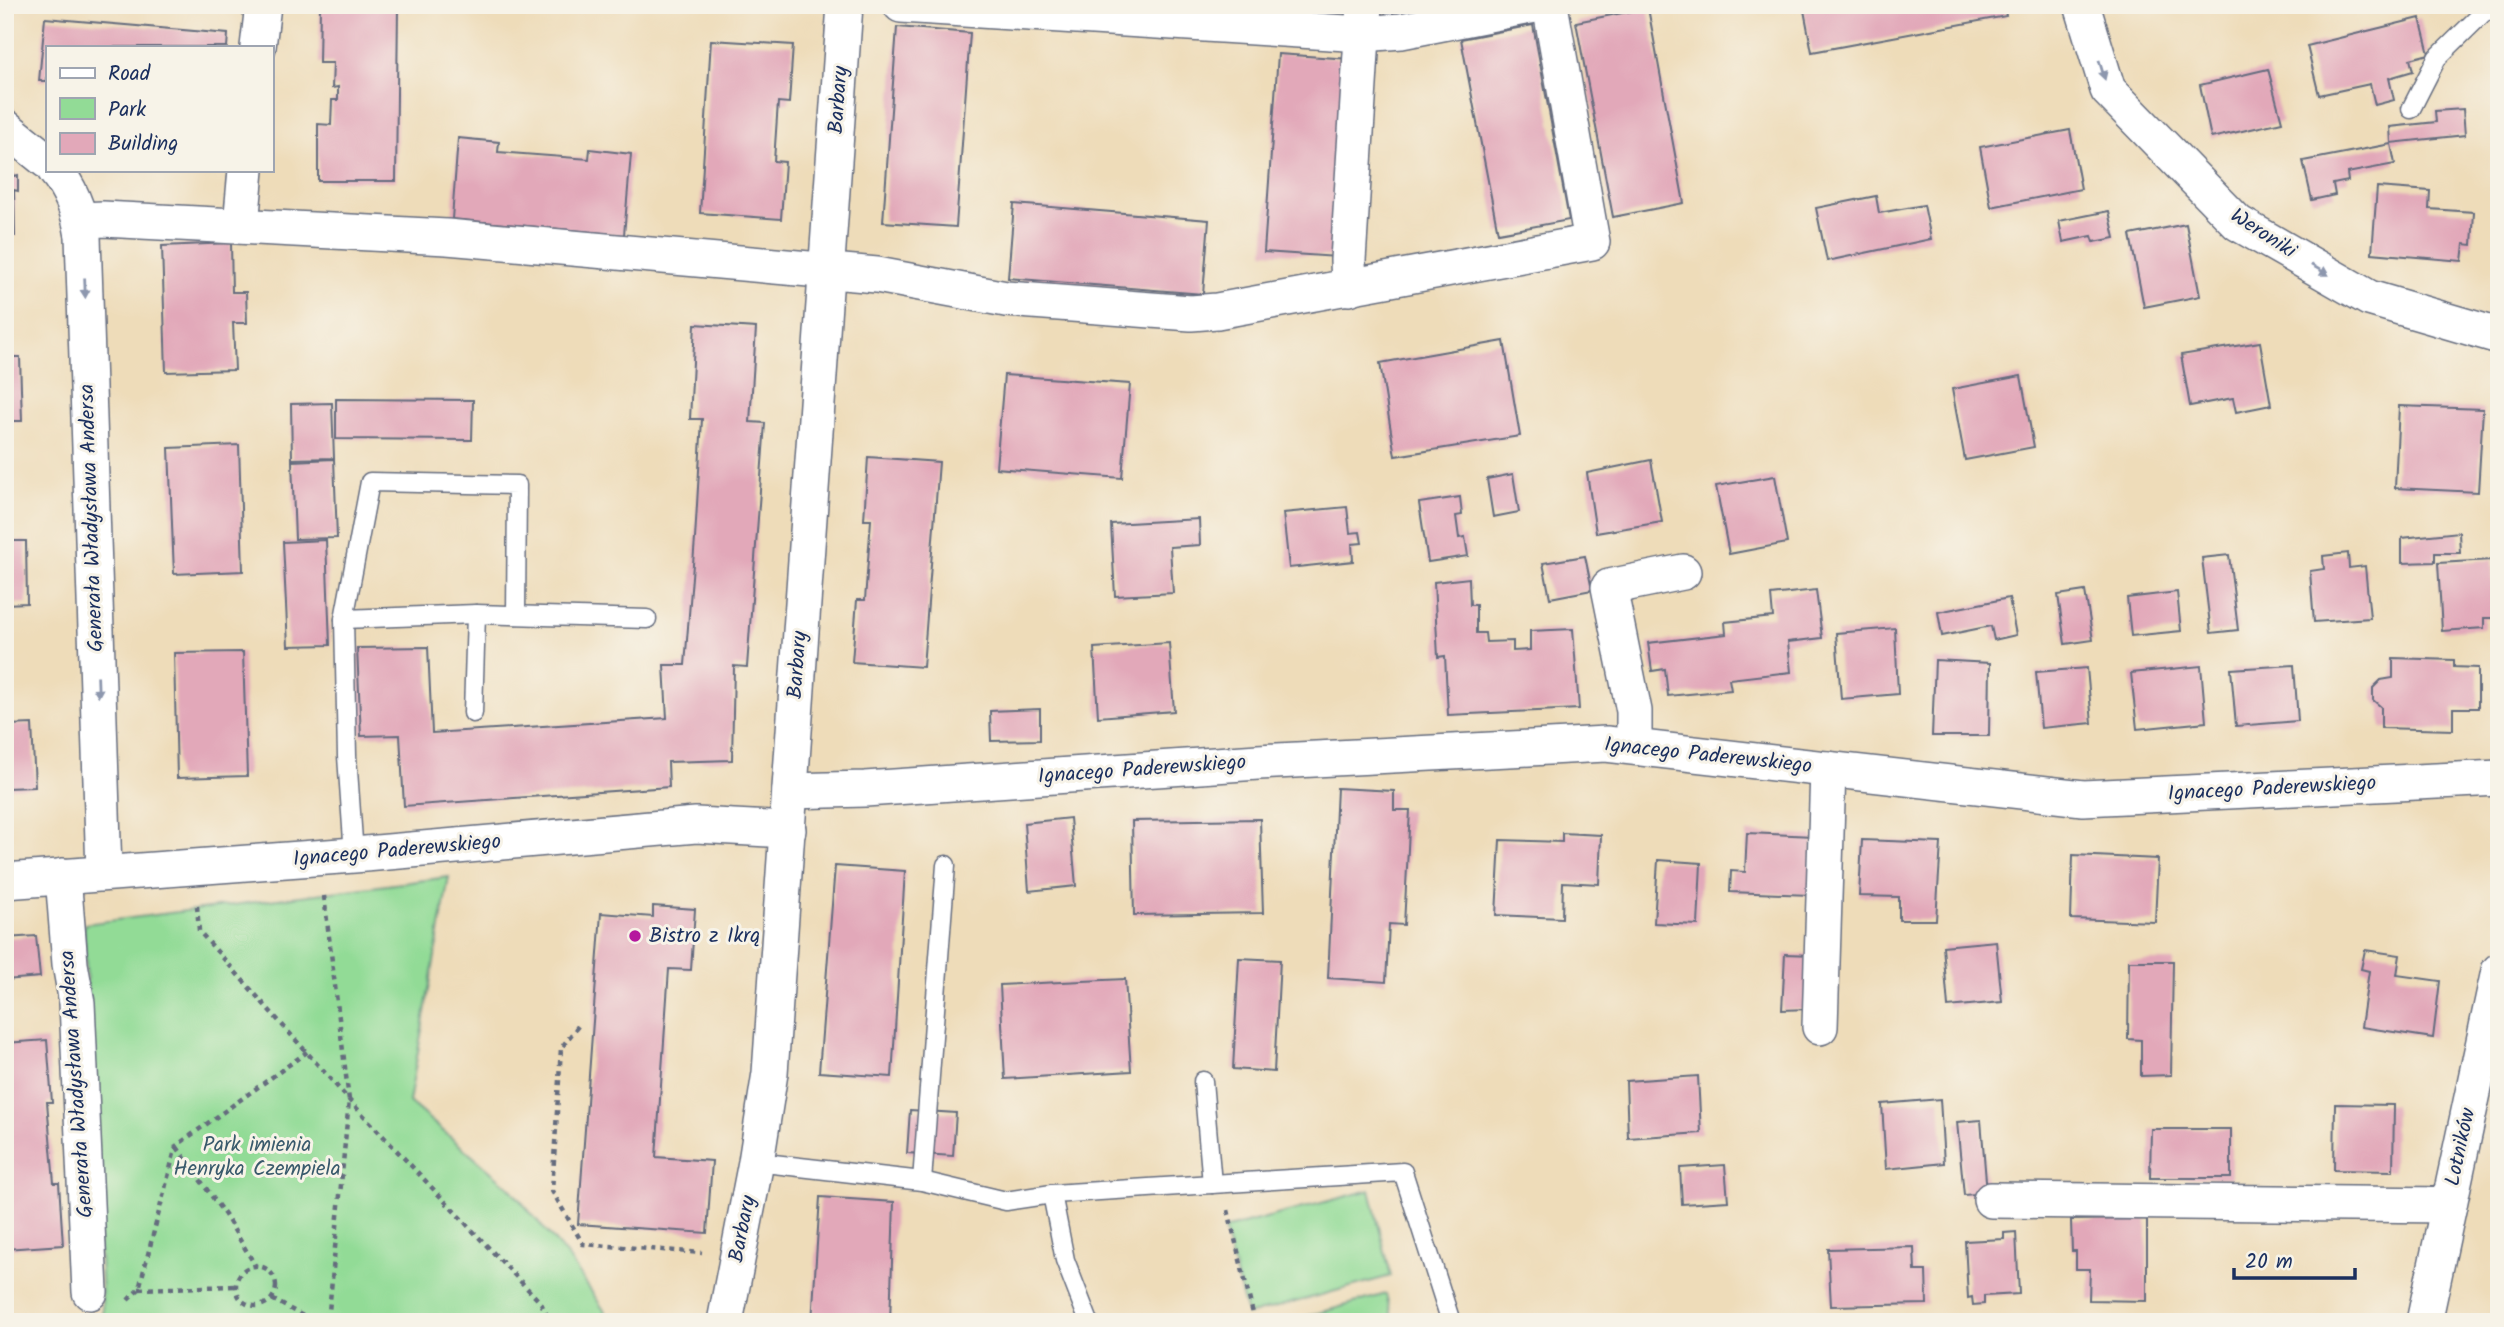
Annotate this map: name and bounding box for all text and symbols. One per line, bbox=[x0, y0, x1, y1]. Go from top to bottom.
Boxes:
legend bbox=[46, 46, 273, 172]
text: Road bbox=[108, 58, 151, 91]
one-way arrow bbox=[2098, 60, 2108, 81]
street label: Barbary bbox=[820, 65, 858, 135]
text: Park bbox=[108, 94, 146, 127]
text: Building bbox=[108, 128, 178, 161]
street label: Weroniki bbox=[2223, 200, 2304, 268]
one-way arrow bbox=[2311, 264, 2330, 276]
one-way arrow bbox=[80, 278, 91, 300]
street label: Generała Władysława Andersa bbox=[71, 383, 113, 653]
street label: Barbary bbox=[779, 630, 817, 700]
one-way arrow bbox=[92, 676, 103, 698]
street label: Ignacego Paderewskiego bbox=[1603, 729, 1813, 783]
street label: Ignacego Paderewskiego bbox=[1037, 746, 1247, 794]
street label: Ignacego Paderewskiego bbox=[2167, 767, 2377, 811]
street label: Ignacego Paderewskiego bbox=[292, 825, 502, 877]
place label: Bistro z Ikrą bbox=[649, 920, 760, 953]
marker: Bistro z Ikrą bbox=[627, 928, 643, 944]
street label: Generała Władysława Andersa bbox=[51, 949, 103, 1219]
street label: Lotników bbox=[2437, 1104, 2486, 1189]
park label: Park imienia Henryka Czempiela bbox=[173, 1129, 341, 1186]
street label: Barbary bbox=[720, 1192, 766, 1265]
scale bar bbox=[2234, 1236, 2355, 1280]
text: 20 m bbox=[2245, 1246, 2293, 1279]

